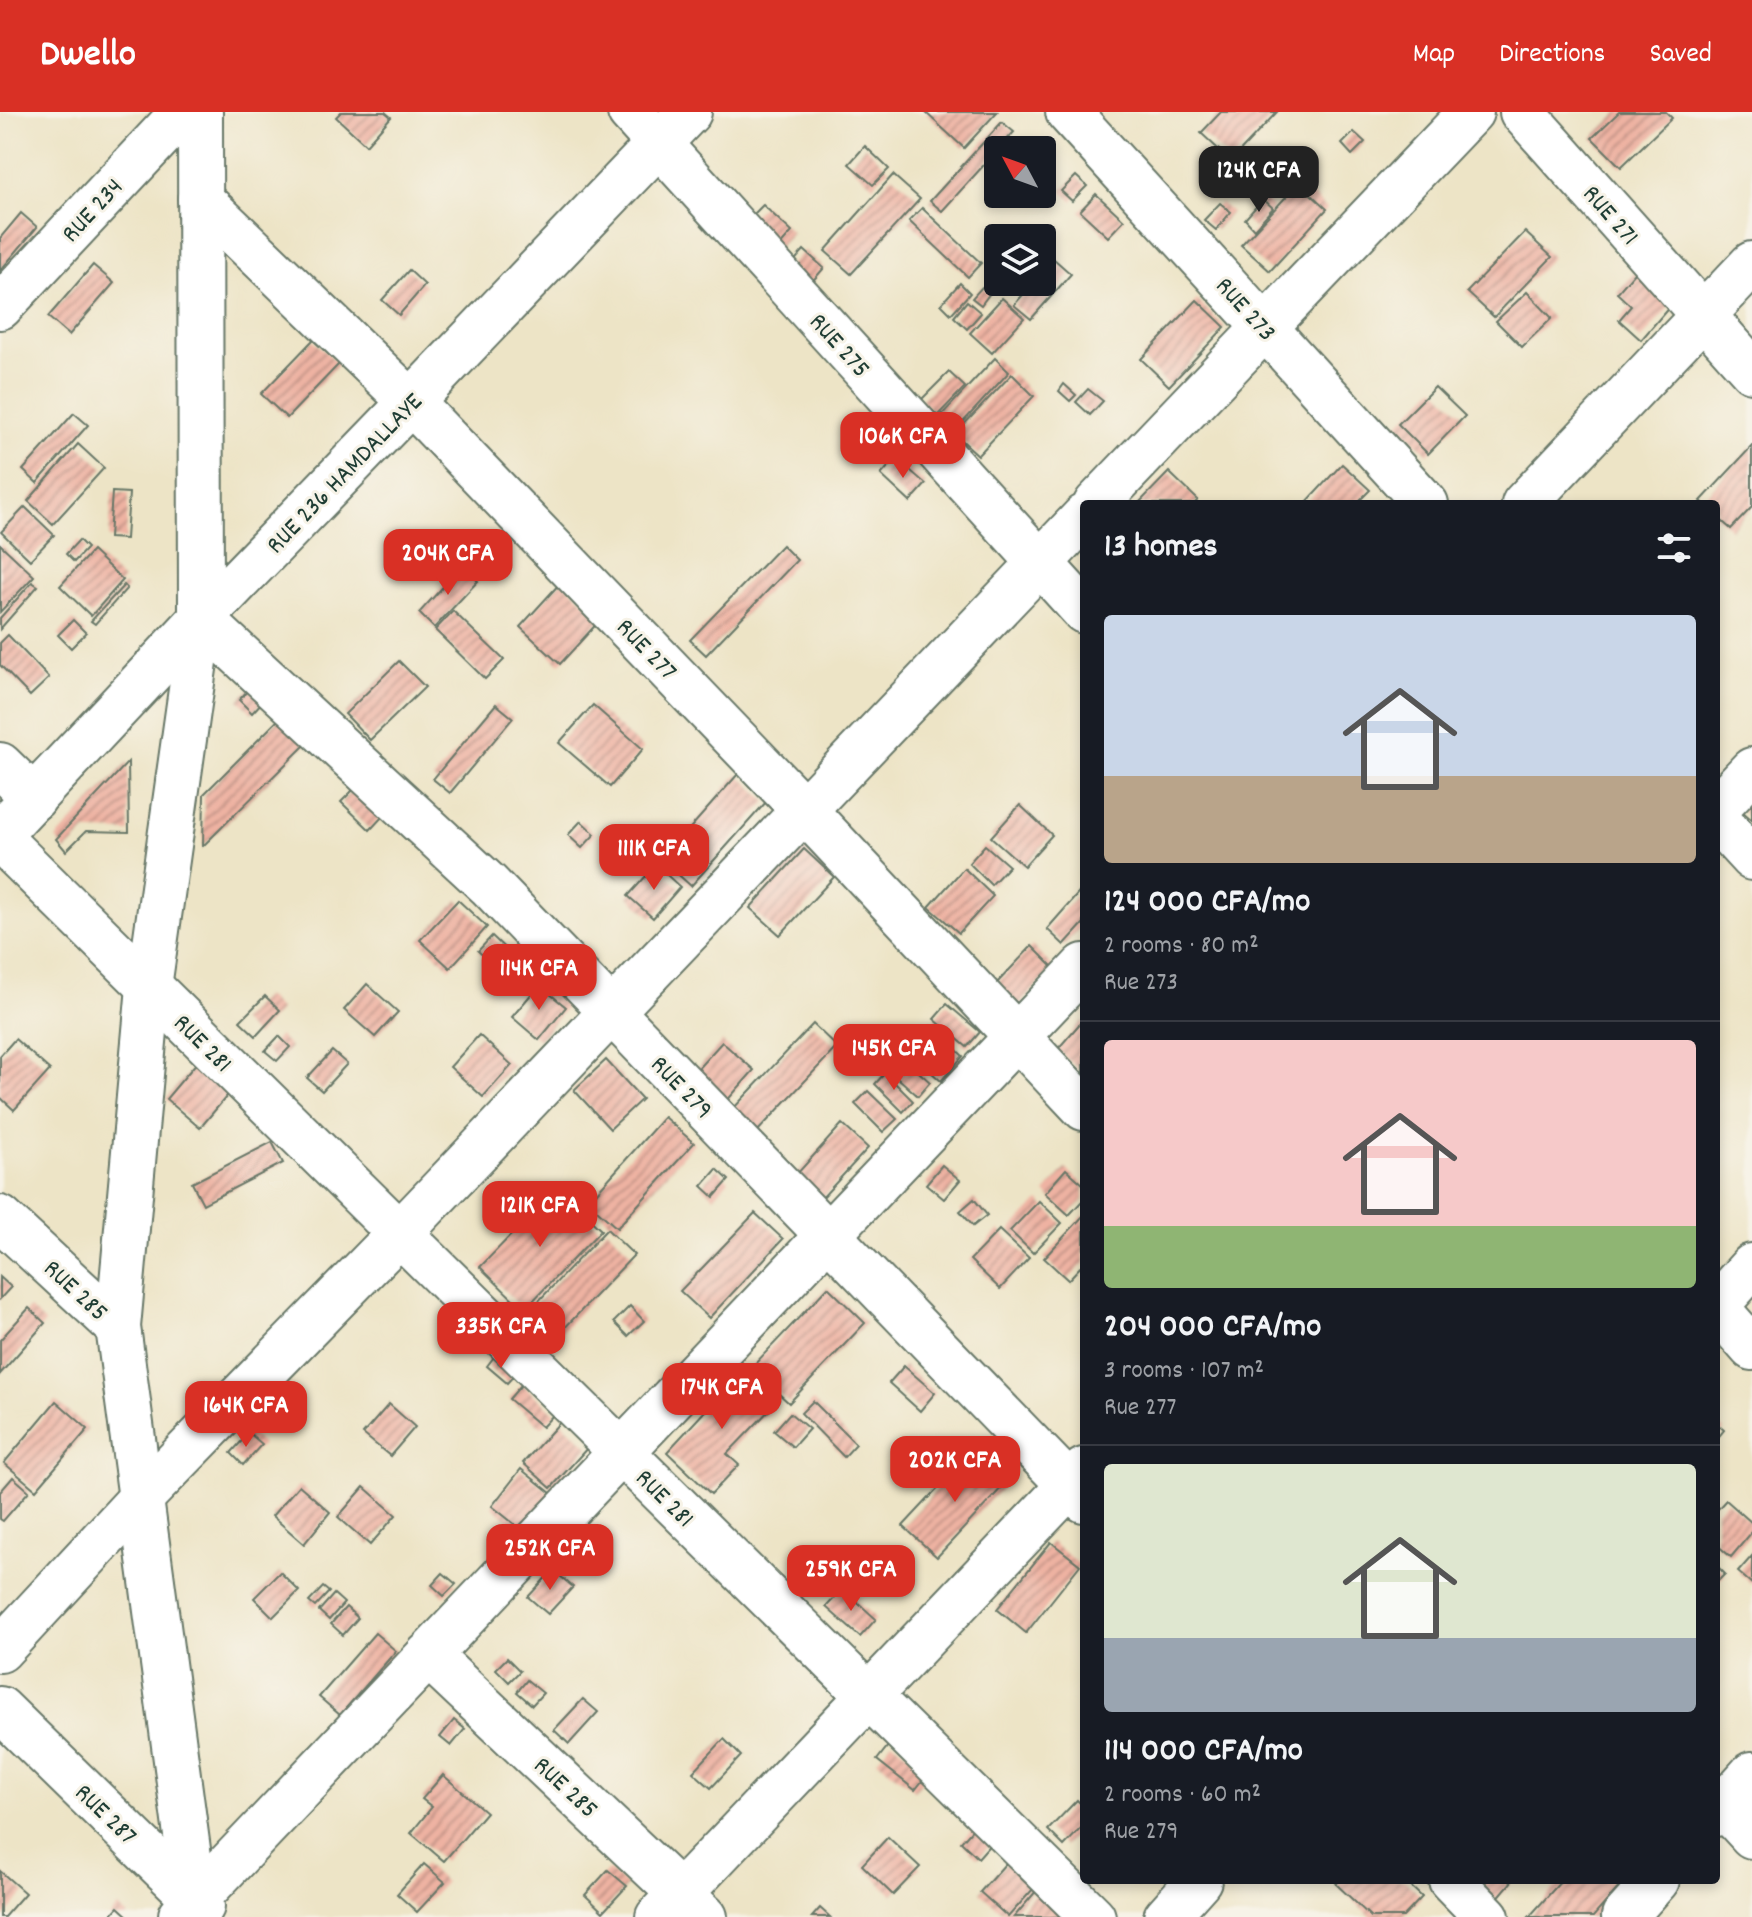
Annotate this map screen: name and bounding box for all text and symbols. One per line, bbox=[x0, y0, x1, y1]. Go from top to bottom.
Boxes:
text: Dwello bbox=[40, 29, 136, 84]
text: Map bbox=[1413, 36, 1455, 76]
text: Directions bbox=[1499, 36, 1605, 76]
text: Saved bbox=[1649, 36, 1712, 76]
north arrow bbox=[984, 136, 1056, 208]
map controls bbox=[984, 136, 1056, 296]
pin: 124K CFA bbox=[1176, 146, 1342, 214]
text: 124K CFA bbox=[1217, 153, 1301, 190]
street label: RUE 234 bbox=[54, 171, 133, 252]
street label: RUE 271 bbox=[1572, 178, 1646, 255]
button: layers bbox=[984, 224, 1056, 296]
street label: RUE 273 bbox=[1205, 270, 1284, 351]
street label: RUE 275 bbox=[799, 306, 878, 387]
street label: RUE 236 HAMDALLAYE bbox=[259, 385, 432, 563]
pin: 106K CFA bbox=[820, 412, 986, 480]
text: 106K CFA bbox=[858, 419, 948, 456]
text: 13 homes bbox=[1104, 524, 1218, 573]
icon: filters bbox=[1652, 526, 1696, 570]
pin: 204K CFA bbox=[365, 529, 531, 597]
text: 204K CFA bbox=[402, 536, 494, 573]
street label: RUE 277 bbox=[606, 611, 685, 690]
icon: home bbox=[1328, 667, 1472, 811]
pin: 111K CFA bbox=[571, 824, 737, 892]
text: 111K CFA bbox=[617, 831, 691, 868]
text: 124 000 CFA/mo bbox=[1104, 879, 1310, 928]
text: 2 rooms · 80 m² bbox=[1104, 928, 1259, 965]
pin: 114K CFA bbox=[456, 944, 622, 1012]
text: 114K CFA bbox=[500, 951, 578, 988]
text: Rue 273 bbox=[1104, 965, 1178, 1002]
street label: RUE 281 bbox=[164, 1006, 240, 1082]
pin: 145K CFA bbox=[811, 1024, 977, 1092]
text: 145K CFA bbox=[851, 1031, 937, 1068]
street label: RUE 279 bbox=[641, 1048, 720, 1129]
icon: home bbox=[1328, 1092, 1472, 1236]
pin: 121K CFA bbox=[457, 1181, 623, 1249]
text: 121K CFA bbox=[500, 1188, 580, 1225]
street label: RUE 285 bbox=[34, 1252, 115, 1331]
pin: 335K CFA bbox=[418, 1302, 584, 1370]
text: 204 000 CFA/mo bbox=[1104, 1304, 1321, 1353]
text: 335K CFA bbox=[455, 1309, 547, 1346]
text: 3 rooms · 107 m² bbox=[1104, 1353, 1264, 1390]
pin: 174K CFA bbox=[639, 1363, 805, 1431]
text: 174K CFA bbox=[680, 1370, 764, 1407]
pin: 164K CFA bbox=[163, 1381, 329, 1449]
text: 164K CFA bbox=[203, 1388, 289, 1425]
text: Rue 277 bbox=[1104, 1390, 1177, 1427]
pin: 202K CFA bbox=[872, 1436, 1038, 1504]
text: 202K CFA bbox=[908, 1443, 1002, 1480]
street label: RUE 281 bbox=[626, 1461, 702, 1537]
icon: home bbox=[1328, 1516, 1472, 1660]
pin: 252K CFA bbox=[467, 1524, 633, 1592]
text: 252K CFA bbox=[504, 1531, 596, 1568]
pin: 259K CFA bbox=[768, 1545, 934, 1613]
text: 259K CFA bbox=[805, 1552, 897, 1589]
text: 114 000 CFA/mo bbox=[1104, 1728, 1303, 1777]
street label: RUE 285 bbox=[524, 1749, 605, 1828]
street label: RUE 287 bbox=[65, 1776, 144, 1855]
text: 2 rooms · 60 m² bbox=[1104, 1777, 1261, 1814]
text: Rue 279 bbox=[1104, 1814, 1179, 1851]

